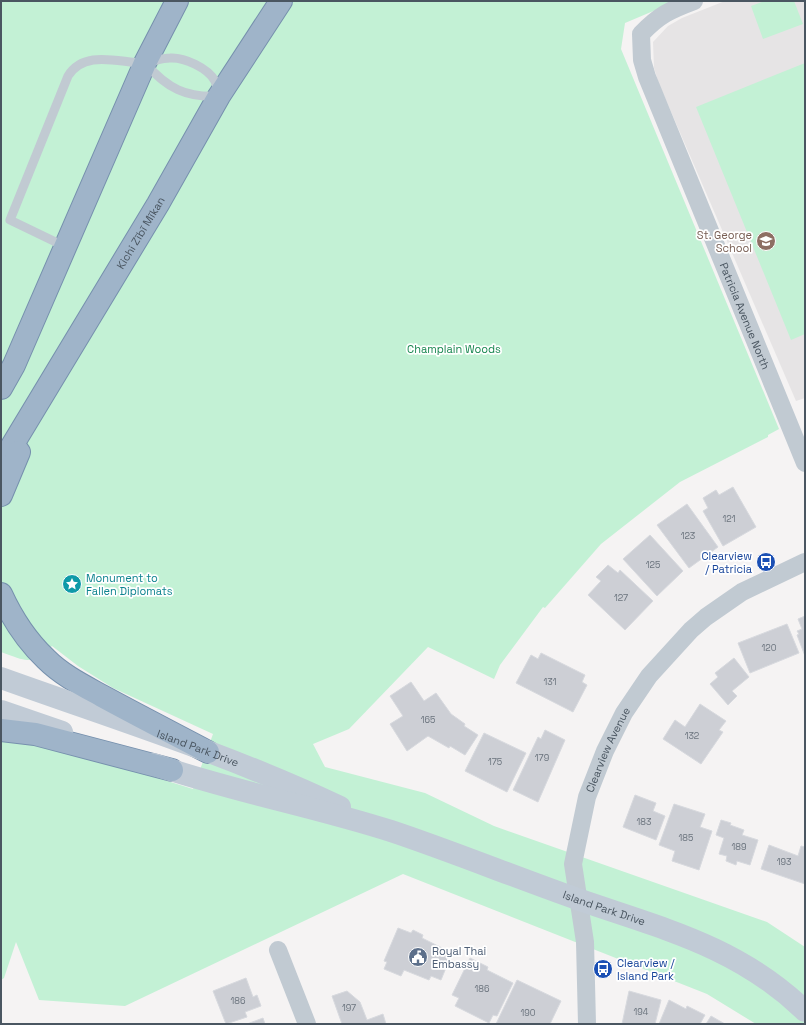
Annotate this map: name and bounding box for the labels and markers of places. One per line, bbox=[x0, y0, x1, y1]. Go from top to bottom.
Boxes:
place label: St. George School bbox=[697, 228, 752, 255]
school or university icon: St. George School bbox=[755, 230, 777, 252]
place label: Clearview / Patricia bbox=[701, 549, 753, 576]
bus stop icon: Clearview / Patricia bbox=[755, 551, 777, 573]
place label: Monument to Fallen Diplomats bbox=[86, 571, 173, 598]
place icon: Monument to Fallen Diplomats bbox=[61, 573, 83, 595]
place label: Royal Thai Embassy bbox=[432, 944, 487, 971]
public building icon: Royal Thai Embassy bbox=[407, 946, 429, 968]
place label: Clearview / Island Park bbox=[617, 956, 675, 983]
bus stop icon: Clearview / Island Park bbox=[592, 958, 614, 980]

